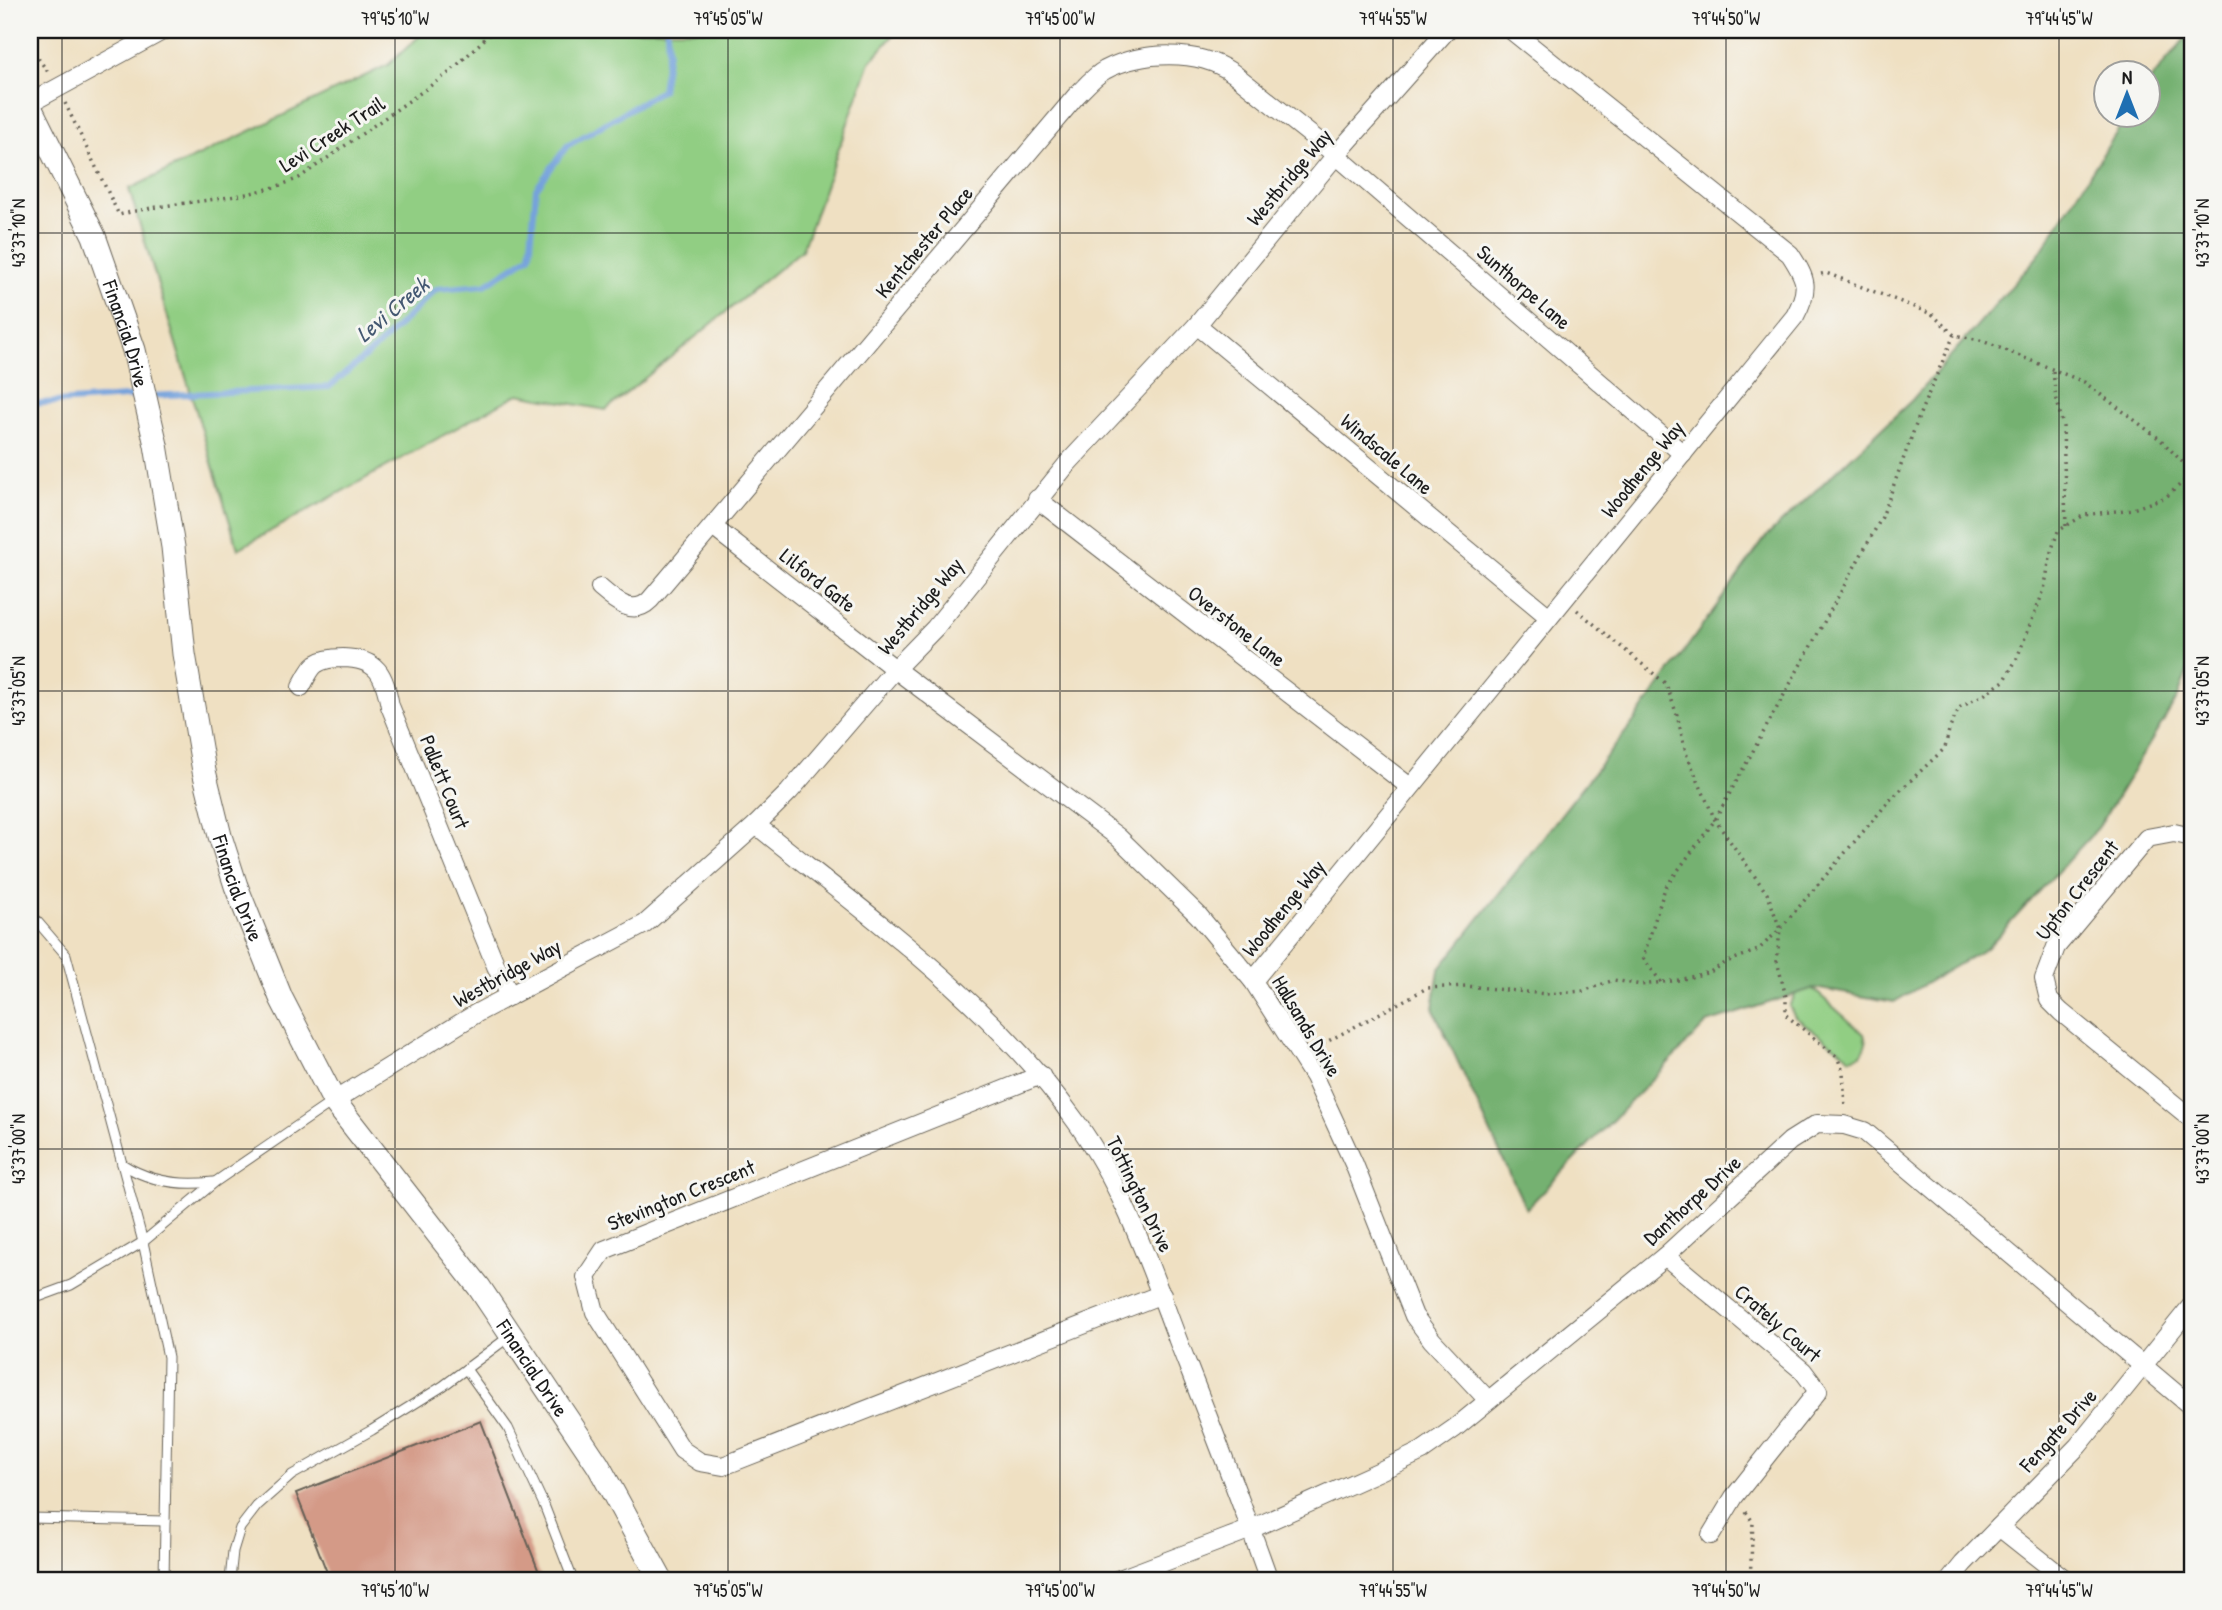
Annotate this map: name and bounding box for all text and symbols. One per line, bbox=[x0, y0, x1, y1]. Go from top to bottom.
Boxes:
text: 79°45'10"W bbox=[361, 6, 429, 31]
text: 79°45'05"W bbox=[693, 6, 763, 31]
text: 79°45'00"W bbox=[1025, 6, 1095, 31]
text: 79°44'55"W bbox=[1359, 6, 1427, 31]
text: 79°44'50"W bbox=[1692, 6, 1760, 31]
text: 79°44'45"W bbox=[2025, 6, 2093, 31]
north arrow bbox=[2092, 60, 2162, 130]
text: N bbox=[2122, 64, 2132, 90]
street label: Levi Creek Trail bbox=[274, 89, 391, 179]
street label: Westbridge Way bbox=[1240, 122, 1338, 232]
street label: Kentchester Place bbox=[868, 180, 980, 304]
text: 43°37'10"N bbox=[6, 199, 31, 267]
text: 43°37'10"N bbox=[2190, 199, 2215, 267]
street label: Sunthorpe Lane bbox=[1471, 238, 1577, 336]
water label: Levi Creek bbox=[349, 268, 437, 349]
street label: Financial Drive bbox=[96, 275, 157, 390]
street label: Windscale Lane bbox=[1335, 407, 1439, 501]
street label: Woodhenge Way bbox=[1594, 414, 1690, 524]
street label: Lilford Gate bbox=[774, 541, 862, 619]
street label: Westbridge Way bbox=[871, 551, 969, 661]
street label: Overstone Lane bbox=[1182, 579, 1292, 673]
text: 43°37'05"N bbox=[6, 656, 31, 726]
text: 43°37'05"N bbox=[2190, 656, 2215, 726]
street label: Pallett Court bbox=[413, 731, 477, 834]
street label: Financial Drive bbox=[206, 830, 271, 945]
street label: Upton Crescent bbox=[2029, 833, 2126, 946]
street label: Woodhenge Way bbox=[1235, 853, 1331, 963]
street label: Westbridge Way bbox=[448, 931, 566, 1014]
street label: Hallsands Drive bbox=[1265, 970, 1349, 1082]
text: 43°37'00"N bbox=[6, 1114, 31, 1184]
text: 43°37'00"N bbox=[2190, 1114, 2215, 1184]
street label: Tottington Drive bbox=[1099, 1131, 1181, 1257]
street label: Danthorpe Drive bbox=[1637, 1148, 1747, 1252]
street label: Stevington Crescent bbox=[603, 1152, 760, 1238]
street label: Crately Court bbox=[1728, 1277, 1828, 1369]
street label: Financial Drive bbox=[490, 1313, 576, 1422]
street label: Fengate Drive bbox=[2012, 1382, 2103, 1479]
text: 79°45'10"W bbox=[361, 1578, 429, 1603]
text: 79°45'05"W bbox=[693, 1578, 763, 1603]
text: 79°45'00"W bbox=[1025, 1578, 1095, 1603]
text: 79°44'55"W bbox=[1359, 1578, 1427, 1603]
text: 79°44'50"W bbox=[1692, 1578, 1760, 1603]
text: 79°44'45"W bbox=[2025, 1578, 2093, 1603]

